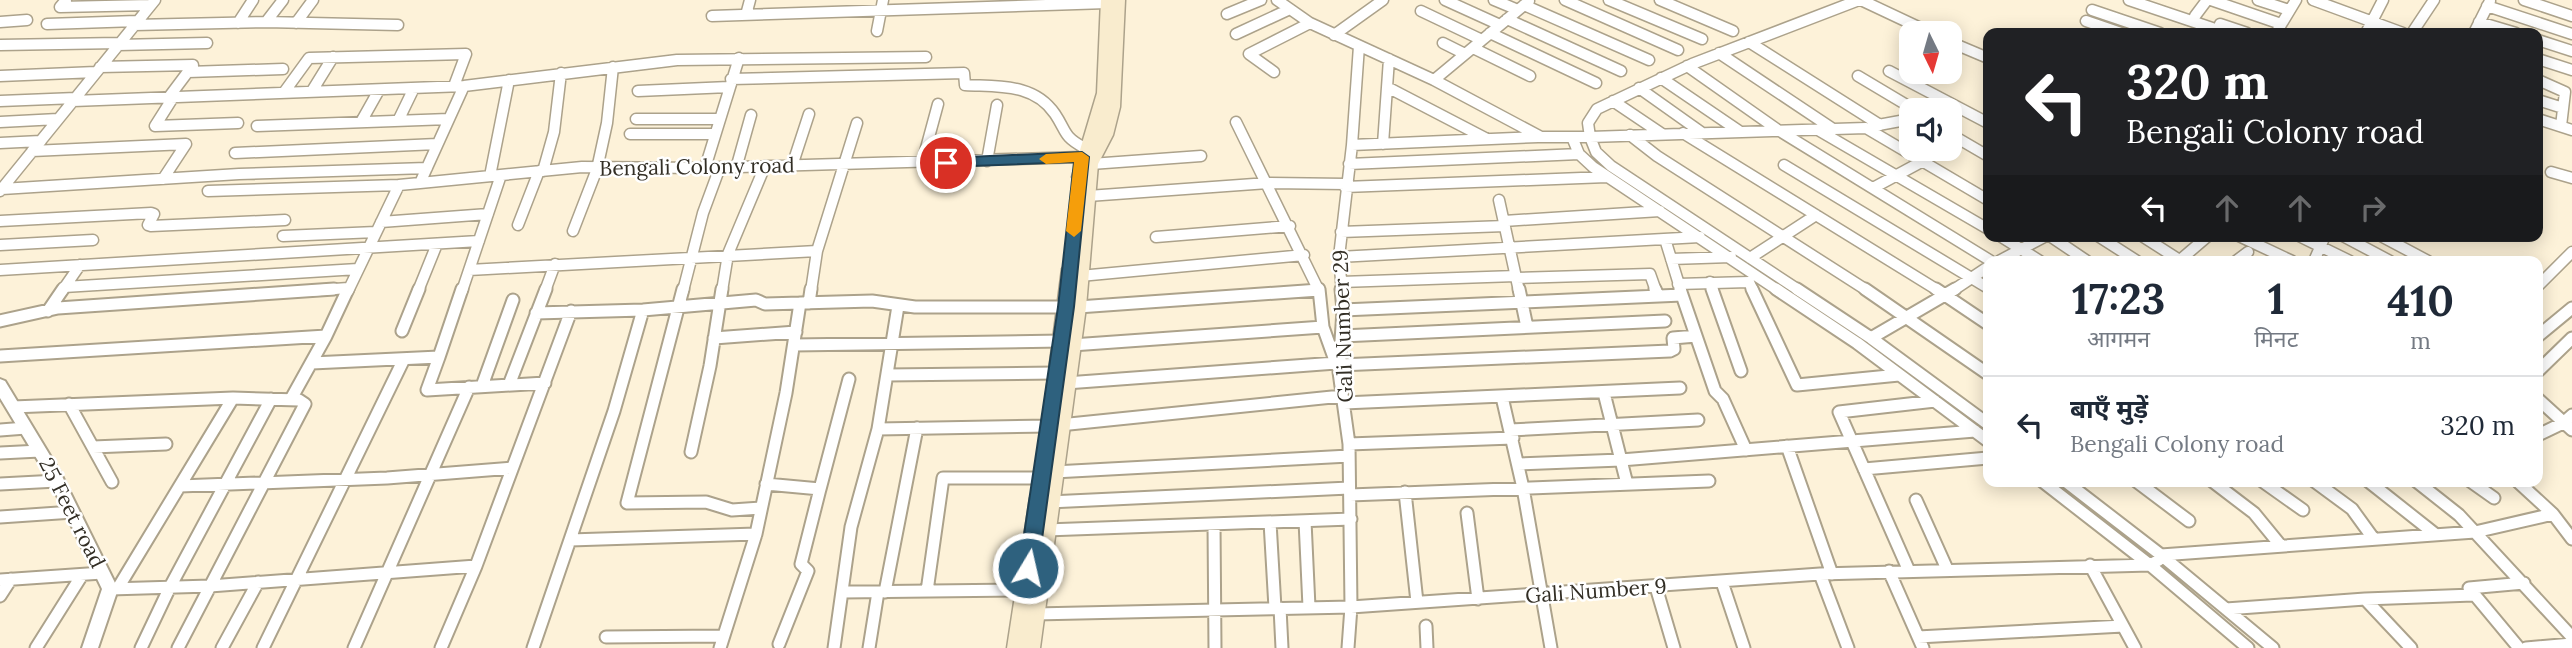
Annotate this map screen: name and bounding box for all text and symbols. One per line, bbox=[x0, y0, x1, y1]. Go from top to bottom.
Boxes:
north arrow bbox=[1899, 21, 1962, 84]
map controls bbox=[1899, 21, 1962, 161]
text: 320 m bbox=[2126, 50, 2269, 112]
icon: left bbox=[2011, 56, 2102, 147]
button: sound bbox=[1899, 98, 1962, 161]
text: Bengali Colony road bbox=[2126, 111, 2424, 152]
pin bbox=[916, 133, 976, 193]
icon: arrive bbox=[927, 144, 965, 182]
street label: Bengali Colony road bbox=[599, 151, 795, 182]
icon: left bbox=[2135, 189, 2173, 227]
icon: ahead bbox=[2208, 189, 2246, 227]
icon: ahead bbox=[2281, 189, 2319, 227]
icon: right bbox=[2354, 189, 2392, 227]
street label: Gali Number 29 bbox=[1326, 249, 1359, 403]
text: 17:23 bbox=[2072, 272, 2165, 326]
text: 1 bbox=[2268, 272, 2285, 326]
text: 410 bbox=[2387, 274, 2454, 328]
text: आगमन bbox=[2087, 324, 2150, 353]
text: मिनट bbox=[2254, 324, 2298, 353]
text: m bbox=[2410, 326, 2431, 355]
text: बाएँ मुड़ें bbox=[2070, 392, 2148, 425]
icon: left bbox=[2011, 406, 2049, 444]
text: 320 m bbox=[2440, 409, 2515, 442]
text: Bengali Colony road bbox=[2070, 429, 2284, 458]
street label: 25 Feet road bbox=[33, 453, 112, 572]
position arrow bbox=[991, 531, 1065, 605]
street label: Gali Number 9 bbox=[1524, 572, 1668, 609]

